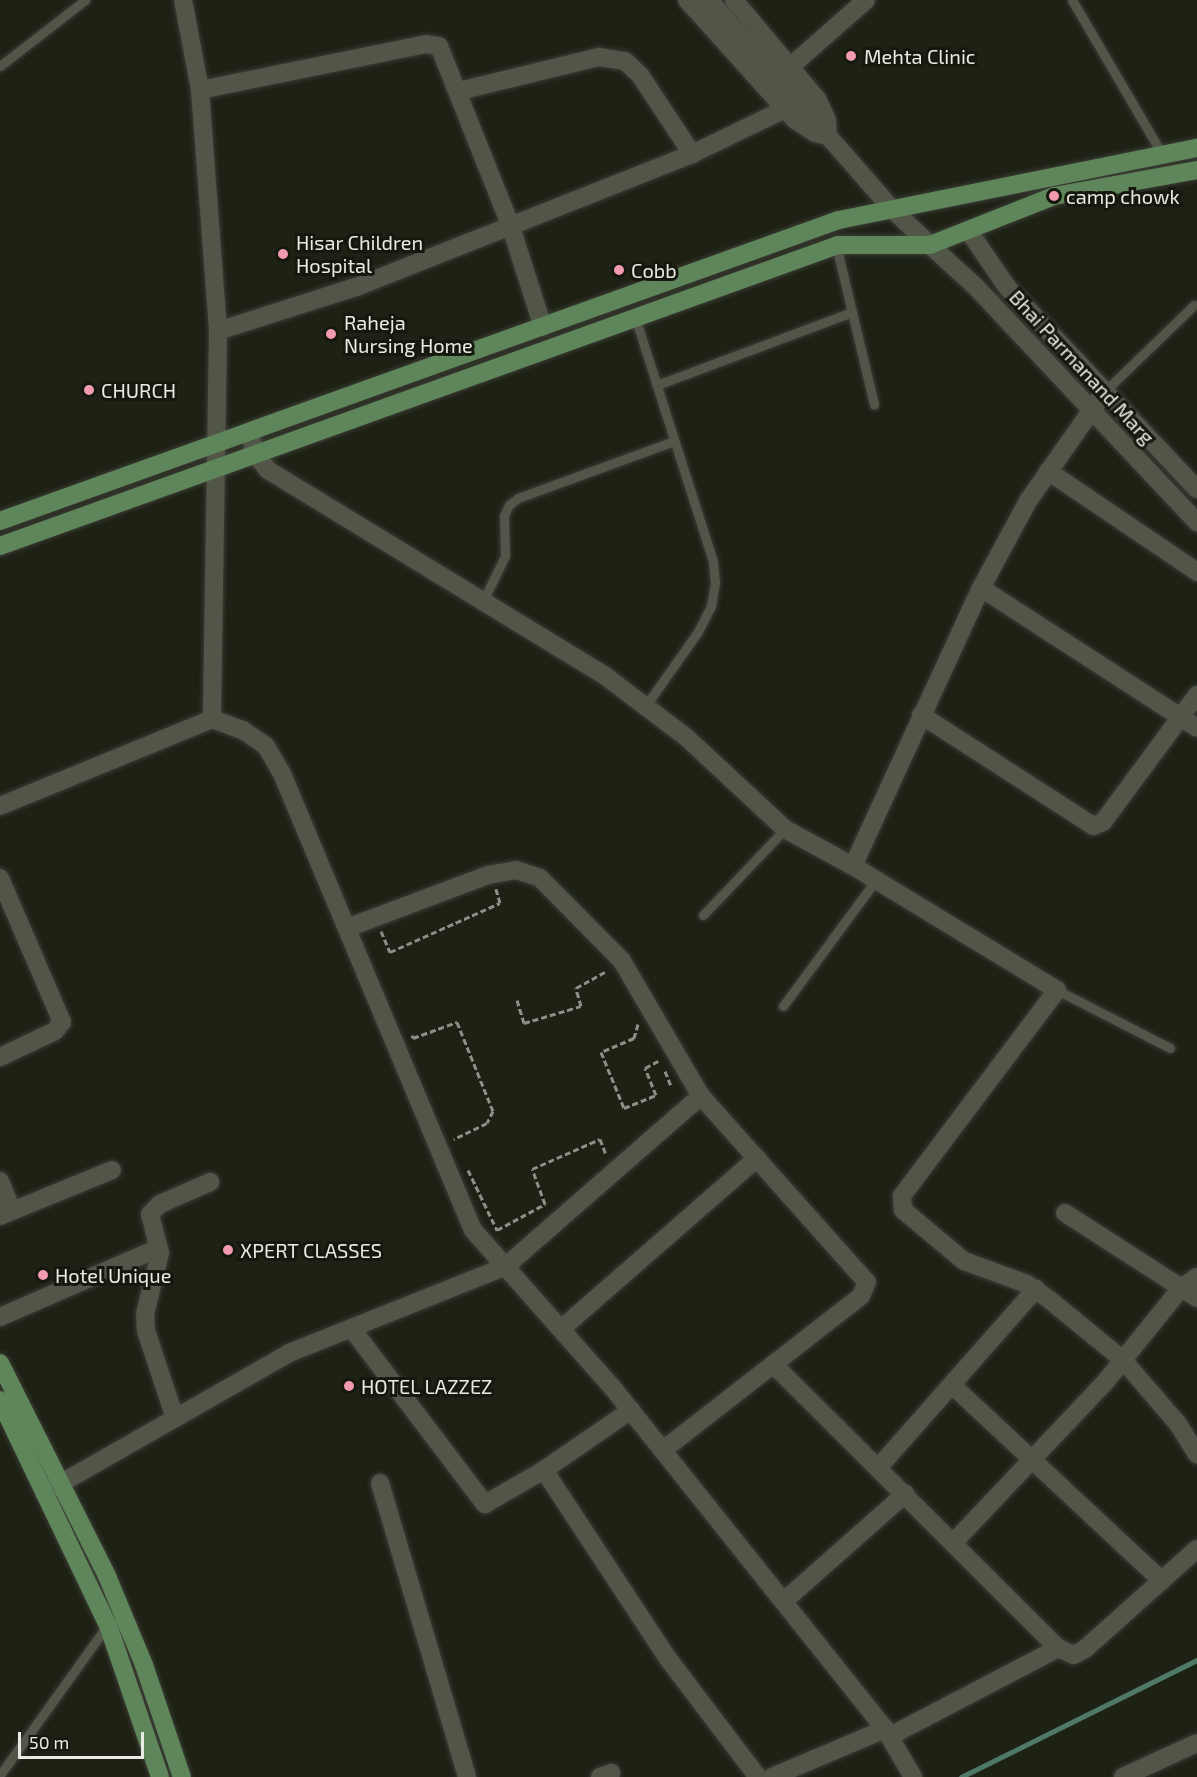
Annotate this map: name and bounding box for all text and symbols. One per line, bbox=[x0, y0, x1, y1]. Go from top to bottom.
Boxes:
place label: Mehta Clinic bbox=[864, 44, 976, 68]
marker: Mehta Clinic bbox=[842, 47, 860, 65]
place label: camp chowk bbox=[1066, 184, 1180, 208]
marker: camp chowk bbox=[1047, 189, 1061, 203]
place label: Hisar Children Hospital bbox=[296, 231, 423, 278]
marker: Hisar Children Hospital bbox=[274, 245, 292, 263]
place label: Cobb bbox=[631, 258, 677, 282]
marker: Cobb bbox=[612, 263, 626, 277]
street label: Bhai Parmanand Marg bbox=[1005, 285, 1159, 449]
place label: Raheja Nursing Home bbox=[344, 310, 473, 357]
marker: Raheja Nursing Home bbox=[322, 325, 340, 343]
place label: CHURCH bbox=[101, 378, 176, 402]
marker: CHURCH bbox=[82, 383, 96, 397]
place label: XPERT CLASSES bbox=[240, 1238, 382, 1262]
marker: XPERT CLASSES bbox=[221, 1243, 235, 1257]
place label: Hotel Unique bbox=[55, 1263, 172, 1287]
marker: Hotel Unique bbox=[36, 1268, 50, 1282]
place label: HOTEL LAZZEZ bbox=[361, 1374, 493, 1398]
marker: HOTEL LAZZEZ bbox=[342, 1379, 356, 1393]
scale bar bbox=[21, 1720, 147, 1758]
text: 50 m bbox=[29, 1731, 69, 1753]

